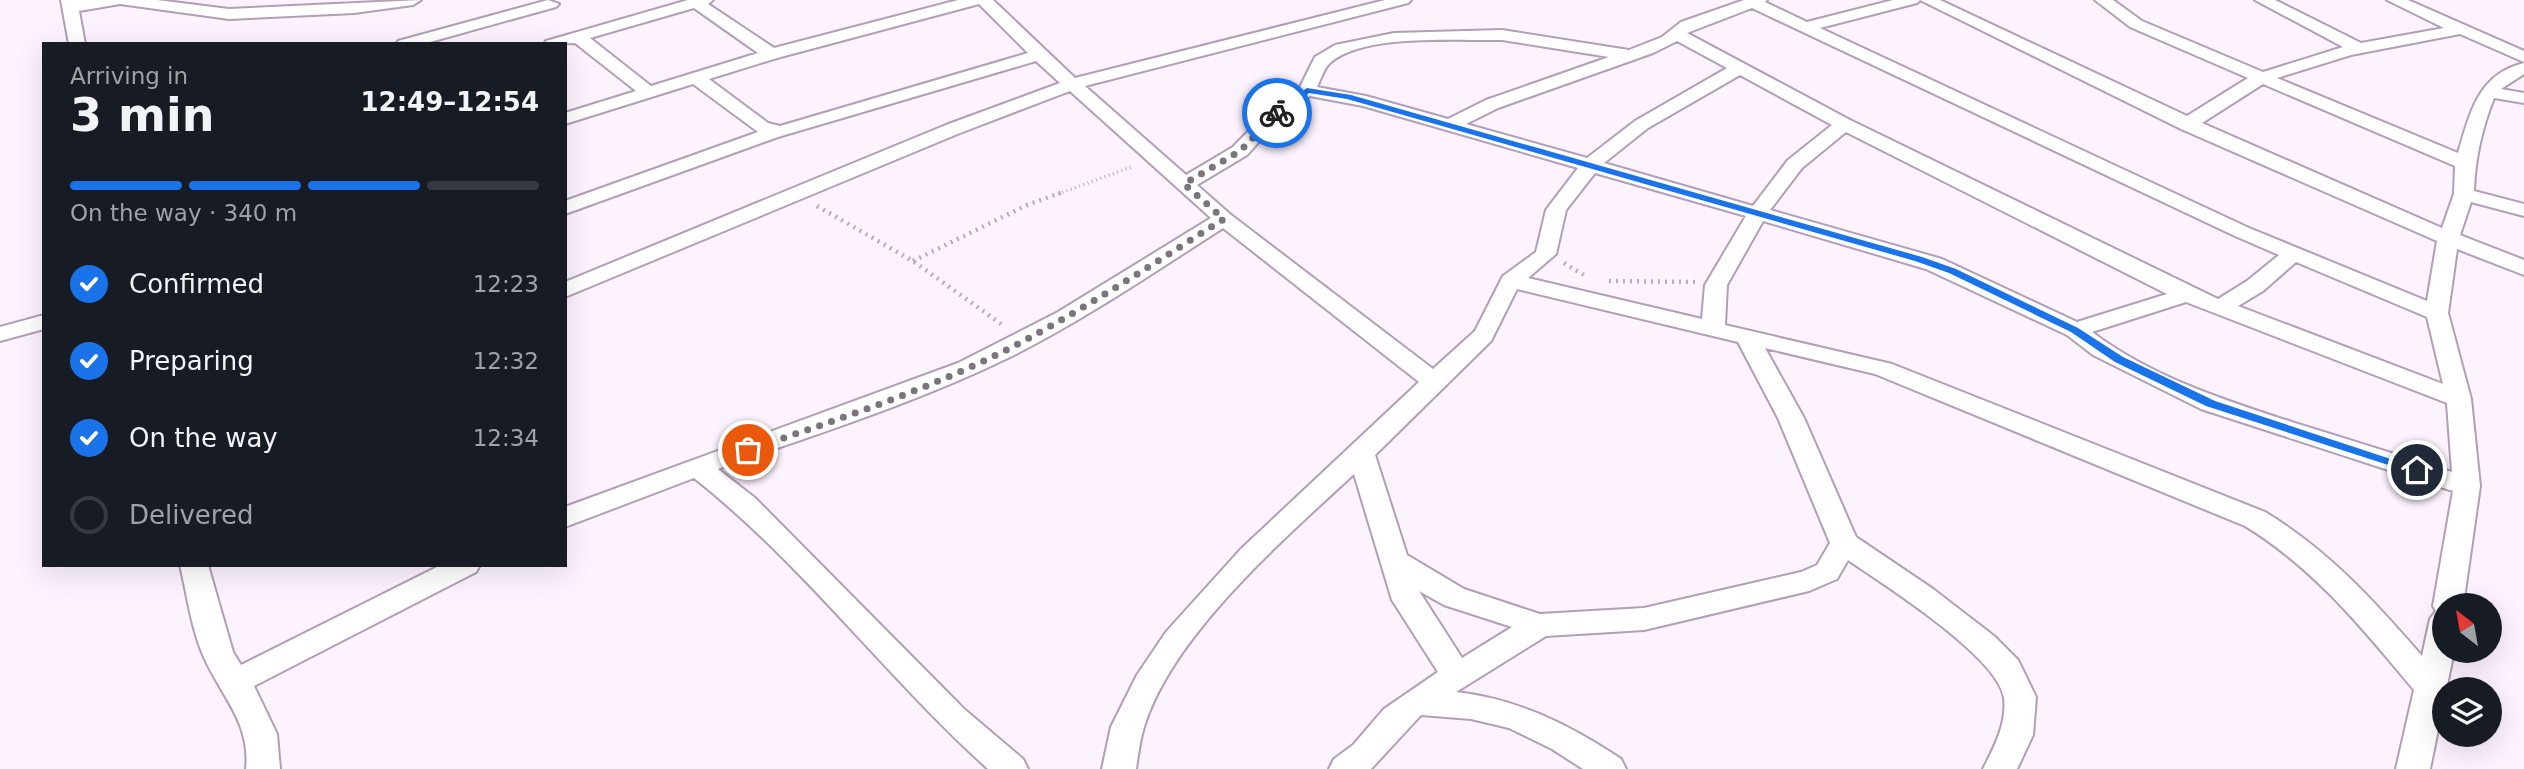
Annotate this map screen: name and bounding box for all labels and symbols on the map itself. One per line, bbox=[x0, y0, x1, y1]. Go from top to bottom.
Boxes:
courier bbox=[1242, 78, 1312, 148]
pin bbox=[718, 420, 778, 480]
pin bbox=[2387, 440, 2447, 500]
north arrow bbox=[2432, 593, 2502, 663]

